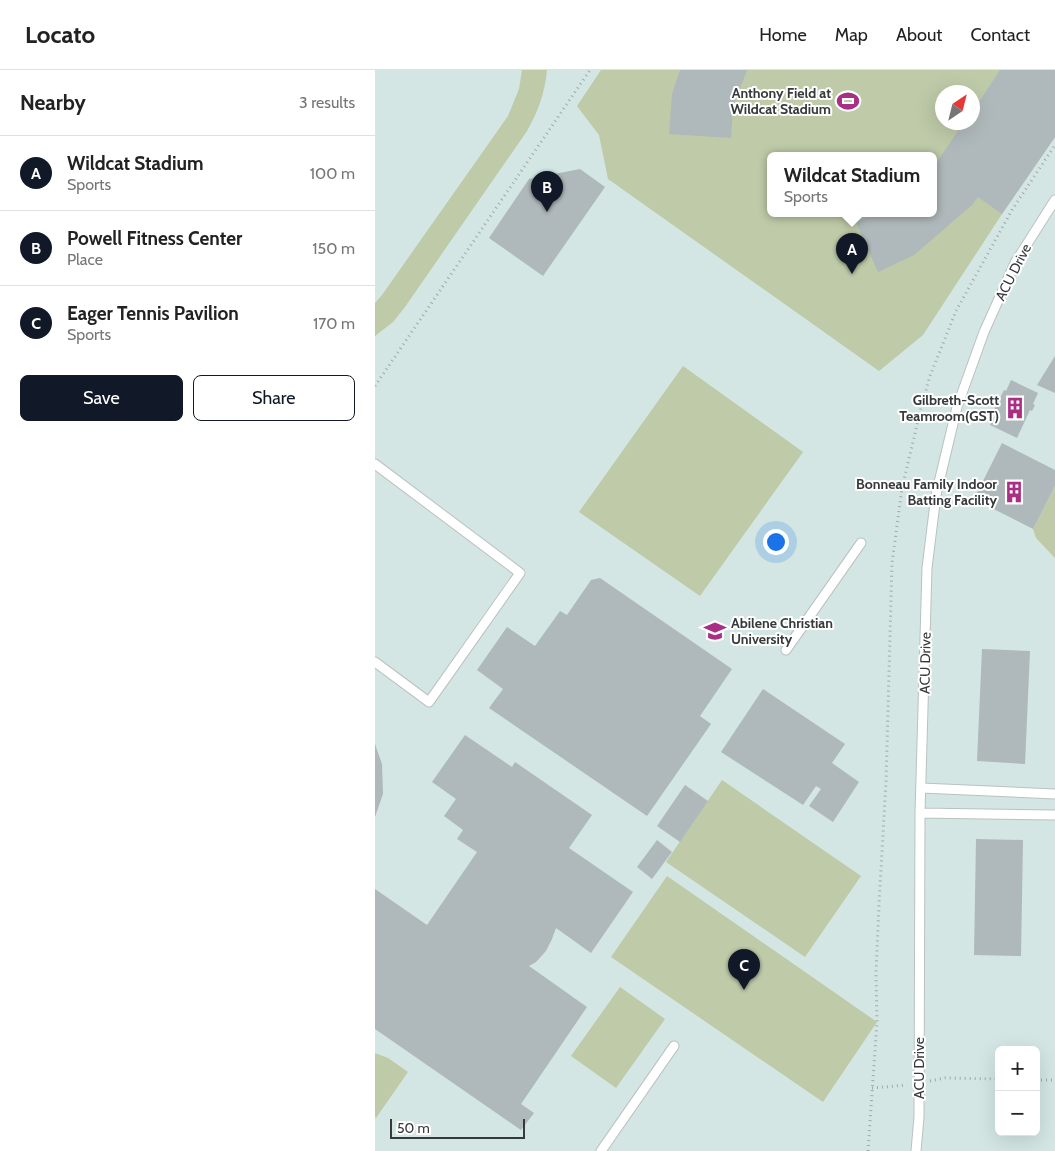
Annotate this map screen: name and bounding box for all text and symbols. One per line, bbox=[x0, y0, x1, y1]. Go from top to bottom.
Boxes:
text: Locato bbox=[25, 20, 95, 49]
text: Home bbox=[759, 24, 807, 46]
text: Map bbox=[835, 24, 868, 46]
text: About bbox=[896, 24, 942, 46]
text: Contact bbox=[970, 24, 1030, 46]
place label: Anthony Field at Wildcat Stadium bbox=[730, 84, 831, 118]
north arrow bbox=[935, 85, 980, 130]
sports icon: Anthony Field at Wildcat Stadium bbox=[835, 88, 861, 114]
text: Nearby bbox=[20, 90, 86, 115]
text: 3 results bbox=[299, 93, 355, 112]
text: Wildcat Stadium bbox=[67, 152, 203, 175]
popup bbox=[767, 152, 937, 217]
text: A bbox=[31, 164, 41, 183]
text: 100 m bbox=[310, 164, 355, 183]
text: Wildcat Stadium bbox=[784, 164, 920, 187]
pin: B bbox=[531, 171, 563, 212]
text: Sports bbox=[67, 175, 111, 194]
text: Sports bbox=[784, 187, 828, 206]
text: Powell Fitness Center bbox=[67, 227, 242, 250]
pin: A bbox=[836, 233, 868, 274]
text: B bbox=[31, 239, 41, 258]
text: 150 m bbox=[312, 239, 355, 258]
street label: ACU Drive bbox=[991, 240, 1035, 304]
text: Place bbox=[67, 250, 103, 269]
text: Eager Tennis Pavilion bbox=[67, 302, 239, 325]
text: C bbox=[31, 314, 41, 333]
text: 170 m bbox=[313, 314, 355, 333]
text: Sports bbox=[67, 325, 111, 344]
button: Save bbox=[20, 375, 183, 421]
button: Share bbox=[193, 375, 355, 421]
place label: Gilbreth-Scott Teamroom(GST) bbox=[899, 391, 999, 425]
building icon: Gilbreth-Scott Teamroom(GST) bbox=[1002, 395, 1028, 421]
place label: Bonneau Family Indoor Batting Facility bbox=[856, 475, 997, 509]
building icon: Bonneau Family Indoor Batting Facility bbox=[1001, 479, 1027, 505]
your location bbox=[763, 529, 789, 555]
place label: Abilene Christian University bbox=[731, 614, 833, 648]
school or university icon: Abilene Christian University bbox=[702, 618, 728, 644]
street label: ACU Drive bbox=[915, 632, 935, 694]
pin: C bbox=[728, 949, 760, 990]
street label: ACU Drive bbox=[910, 1037, 928, 1099]
map controls bbox=[995, 1046, 1040, 1136]
button: + bbox=[995, 1046, 1040, 1091]
button: − bbox=[995, 1091, 1040, 1136]
scale bar bbox=[390, 1116, 525, 1139]
text: 50 m bbox=[397, 1119, 430, 1137]

